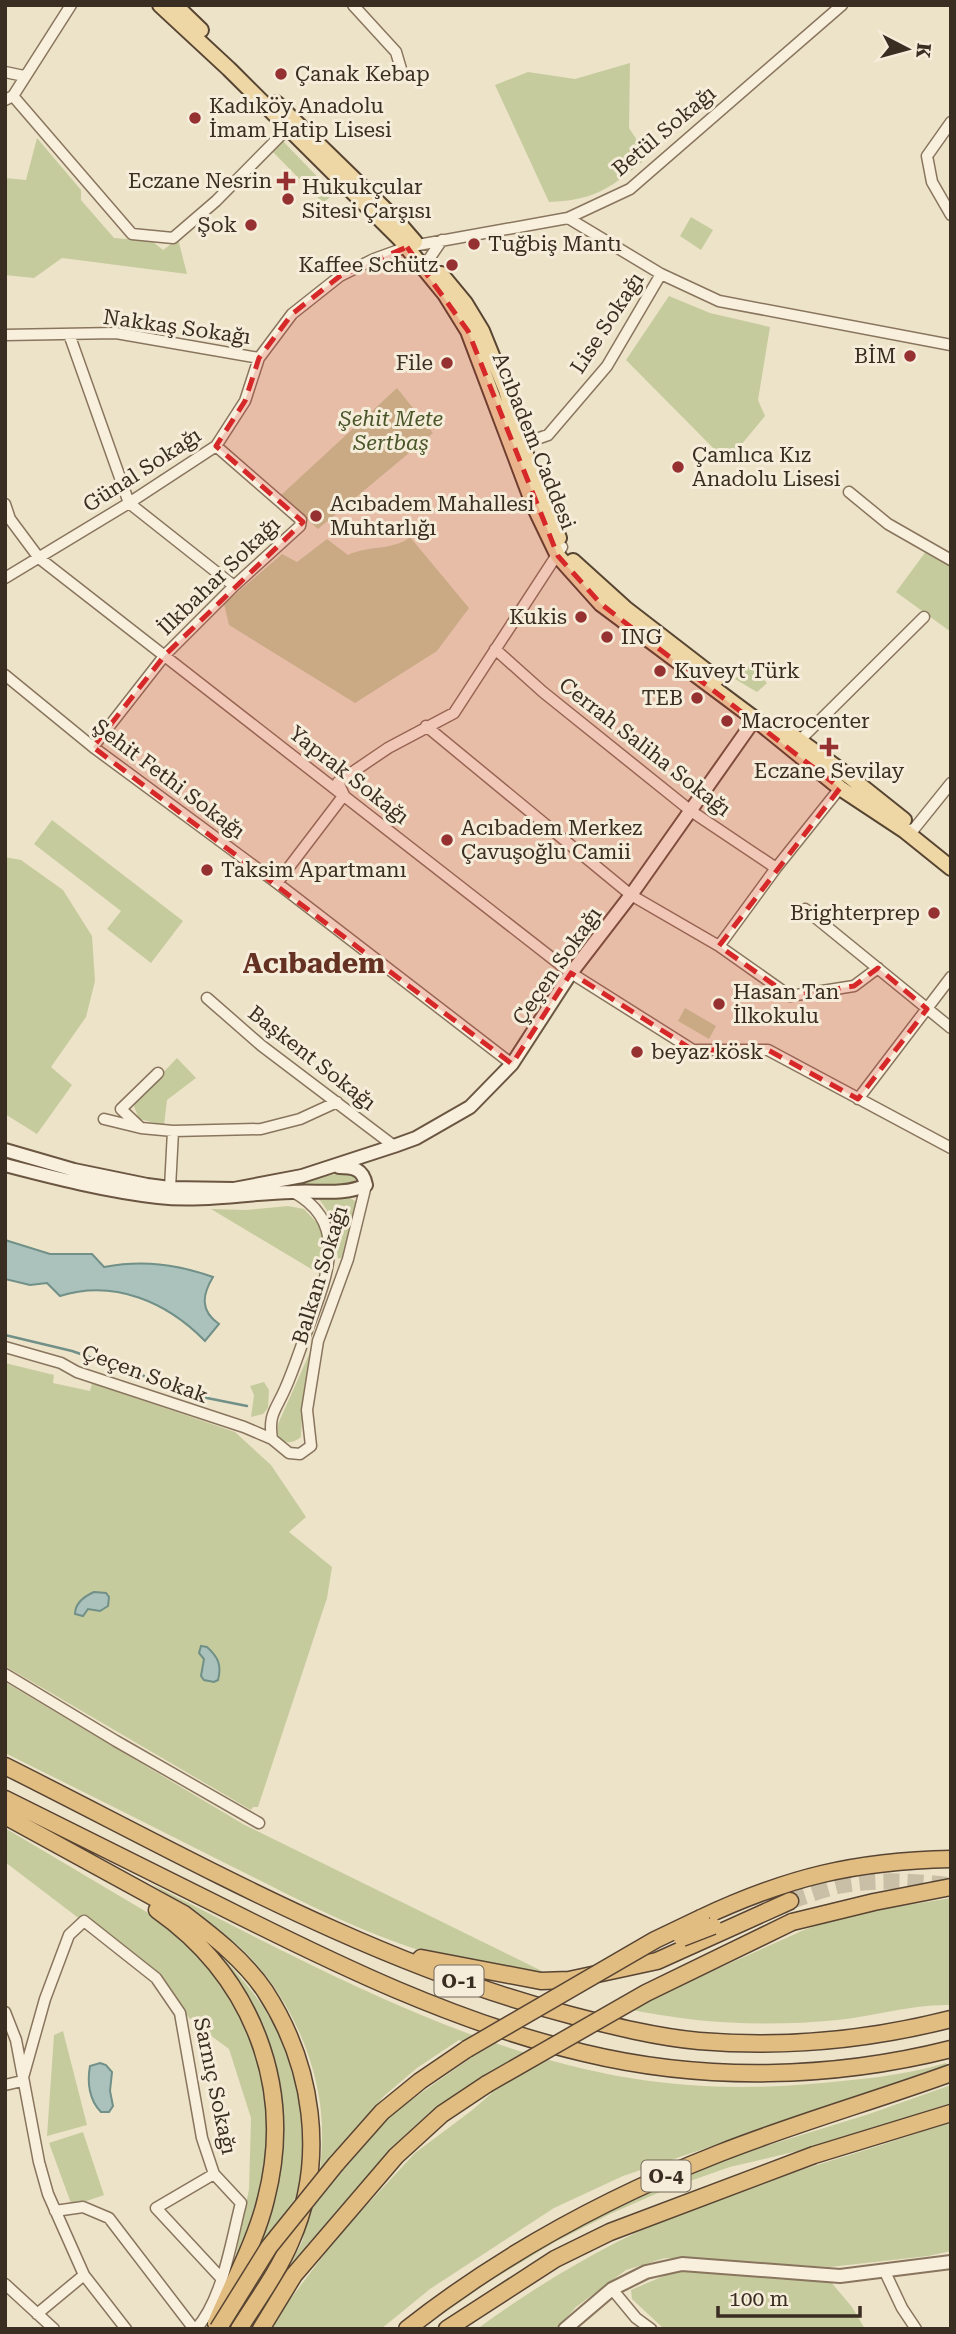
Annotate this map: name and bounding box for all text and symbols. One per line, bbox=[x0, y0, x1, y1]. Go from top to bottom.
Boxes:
north arrow bbox=[872, 14, 942, 84]
text: K bbox=[911, 42, 936, 59]
place label: Çanak Kebap bbox=[295, 62, 430, 86]
marker: Çanak Kebap bbox=[273, 66, 289, 82]
street label: Betül Sokağı bbox=[608, 81, 721, 181]
place label: Kadıköy Anadolu İmam Hatip Lisesi bbox=[209, 94, 392, 142]
marker: Kadıköy Anadolu İmam Hatip Lisesi bbox=[187, 110, 203, 126]
place label: Eczane Nesrin bbox=[128, 169, 272, 193]
marker: Eczane Nesrin bbox=[278, 173, 294, 189]
place label: Hukukçular Sitesi Çarşısı bbox=[302, 175, 432, 223]
marker: Hukukçular Sitesi Çarşısı bbox=[280, 191, 296, 207]
place label: Şok bbox=[197, 213, 237, 237]
marker: Şok bbox=[243, 217, 259, 233]
place label: Tuğbiş Mantı bbox=[488, 232, 622, 256]
marker: Tuğbiş Mantı bbox=[466, 236, 482, 252]
place label: Kaffee Schütz bbox=[298, 253, 438, 277]
marker: Kaffee Schütz bbox=[444, 257, 460, 273]
street label: Lise Sokağı bbox=[566, 268, 649, 378]
street label: Nakkaş Sokağı bbox=[102, 305, 253, 349]
place label: BİM bbox=[854, 344, 896, 368]
marker: BİM bbox=[902, 348, 918, 364]
street label: Acıbadem Caddesi bbox=[488, 349, 581, 533]
place label: File bbox=[396, 351, 433, 375]
marker: File bbox=[439, 355, 455, 371]
park label: Şehit Mete Sertbaş bbox=[338, 407, 443, 455]
street label: Günal Sokağı bbox=[79, 423, 206, 517]
place label: Çamlıca Kız Anadolu Lisesi bbox=[692, 443, 841, 491]
marker: Çamlıca Kız Anadolu Lisesi bbox=[670, 459, 686, 475]
place label: Acıbadem Mahallesi Muhtarlığı bbox=[330, 492, 535, 540]
marker: Acıbadem Mahallesi Muhtarlığı bbox=[308, 508, 324, 524]
street label: İlkbahar Sokağı bbox=[153, 512, 285, 640]
place label: Kukis bbox=[509, 605, 567, 629]
marker: Kukis bbox=[573, 609, 589, 625]
place label: ING bbox=[621, 625, 662, 649]
marker: ING bbox=[599, 629, 615, 645]
place label: Kuveyt Türk bbox=[674, 659, 800, 683]
marker: Kuveyt Türk bbox=[652, 663, 668, 679]
street label: Cerrah Saliha Sokağı bbox=[555, 673, 736, 822]
place label: TEB bbox=[641, 686, 683, 710]
marker: TEB bbox=[689, 690, 705, 706]
place label: Macrocenter bbox=[741, 709, 870, 733]
marker: Macrocenter bbox=[719, 713, 735, 729]
street label: Şehit Fethi Sokağı bbox=[88, 714, 250, 844]
street label: Yaprak Sokağı bbox=[284, 721, 414, 829]
marker: Eczane Sevilay bbox=[821, 739, 837, 755]
place label: Eczane Sevilay bbox=[754, 759, 905, 783]
place label: Acıbadem Merkez Çavuşoğlu Camii bbox=[461, 816, 642, 864]
marker: Acıbadem Merkez Çavuşoğlu Camii bbox=[439, 832, 455, 848]
place label: Taksim Apartmanı bbox=[221, 858, 407, 882]
marker: Taksim Apartmanı bbox=[199, 862, 215, 878]
place label: Brighterprep bbox=[790, 901, 920, 925]
street label: Çeçen Sokağı bbox=[508, 902, 607, 1029]
marker: Brighterprep bbox=[926, 905, 942, 921]
district label: Acıbadem bbox=[243, 947, 385, 980]
place label: Hasan Tan İlkokulu bbox=[733, 980, 840, 1028]
marker: Hasan Tan İlkokulu bbox=[711, 996, 727, 1012]
street label: Başkent Sokağı bbox=[244, 1001, 381, 1115]
place label: beyaz kösk bbox=[651, 1040, 763, 1064]
marker: beyaz kösk bbox=[629, 1044, 645, 1060]
street label: Balkan Sokağı bbox=[288, 1203, 353, 1347]
street label: Çeçen Sokak bbox=[79, 1340, 211, 1408]
road number: O-1 bbox=[434, 1966, 484, 1996]
street label: Sarnıç Sokağı bbox=[189, 2015, 241, 2157]
road number: O-4 bbox=[642, 2160, 690, 2192]
scale bar bbox=[718, 2274, 860, 2318]
text: 100 m bbox=[729, 2287, 789, 2311]

